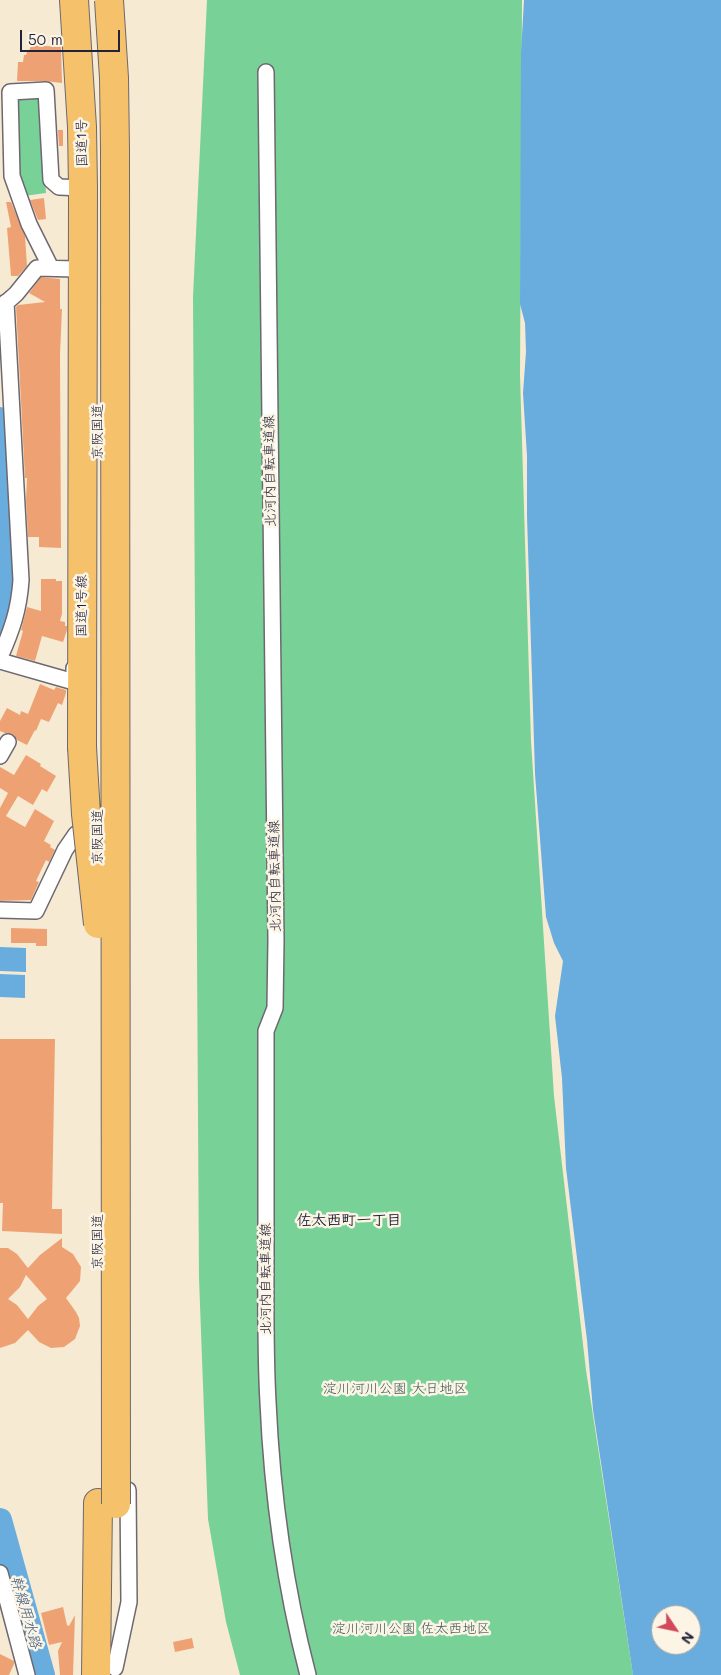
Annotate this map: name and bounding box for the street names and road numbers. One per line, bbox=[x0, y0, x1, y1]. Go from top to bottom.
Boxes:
street label: 国道1号 bbox=[73, 119, 91, 167]
street label: 京阪国道 bbox=[90, 404, 106, 460]
street label: 北河内自転車道線 bbox=[261, 415, 279, 527]
street label: 国道1号線 bbox=[74, 575, 90, 637]
street label: 京阪国道 bbox=[90, 809, 106, 865]
street label: 北河内自転車道線 bbox=[266, 820, 284, 932]
street label: 京阪国道 bbox=[90, 1214, 106, 1270]
street label: 北河内自転車道線 bbox=[258, 1223, 274, 1335]

